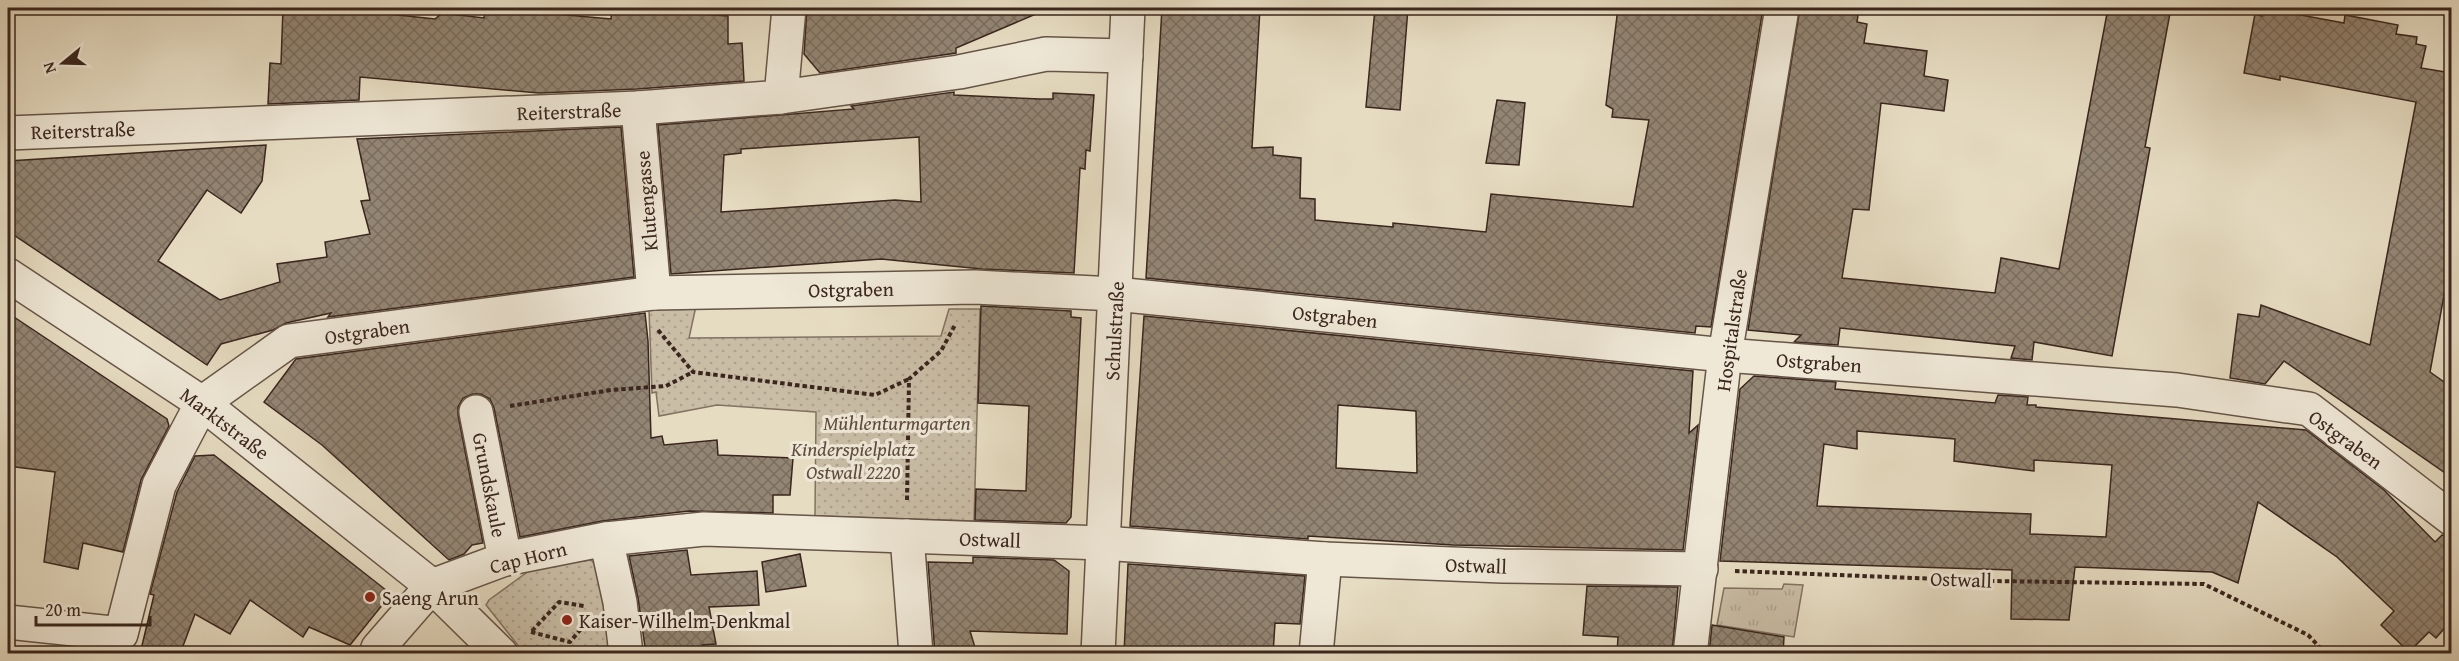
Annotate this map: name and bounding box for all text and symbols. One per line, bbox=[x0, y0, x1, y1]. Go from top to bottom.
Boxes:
north arrow bbox=[33, 33, 93, 93]
text: N bbox=[36, 59, 62, 77]
street label: Reiterstraße bbox=[516, 95, 622, 127]
street label: Reiterstraße bbox=[30, 114, 136, 146]
street label: Klutengasse bbox=[627, 150, 665, 252]
street label: Hospitalstraße bbox=[1708, 267, 1754, 393]
street label: Ostgraben bbox=[808, 274, 894, 304]
street label: Schulstraße bbox=[1097, 281, 1131, 381]
street label: Ostgraben bbox=[1291, 297, 1379, 335]
street label: Ostgraben bbox=[323, 311, 411, 351]
street label: Ostgraben bbox=[1775, 345, 1863, 379]
street label: Marktstraße bbox=[174, 380, 276, 466]
street label: Ostgraben bbox=[2303, 402, 2389, 476]
park label: Mühlenturmgarten bbox=[823, 408, 971, 437]
street label: Grundskaule bbox=[466, 430, 514, 540]
park label: Kinderspielplatz Ostwall 2220 bbox=[790, 434, 915, 486]
street label: Ostwall bbox=[959, 523, 1022, 555]
street label: Cap Horn bbox=[486, 533, 570, 581]
street label: Ostwall bbox=[1445, 549, 1508, 581]
street label: Ostwall bbox=[1930, 563, 1993, 595]
place label: Saeng Arun bbox=[382, 583, 479, 612]
scale bar bbox=[36, 589, 150, 627]
marker: Saeng Arun bbox=[363, 590, 377, 604]
text: 20 m bbox=[45, 596, 81, 623]
place label: Kaiser-Wilhelm-Denkmal bbox=[579, 606, 791, 635]
marker: Kaiser-Wilhelm-Denkmal bbox=[560, 613, 574, 627]

